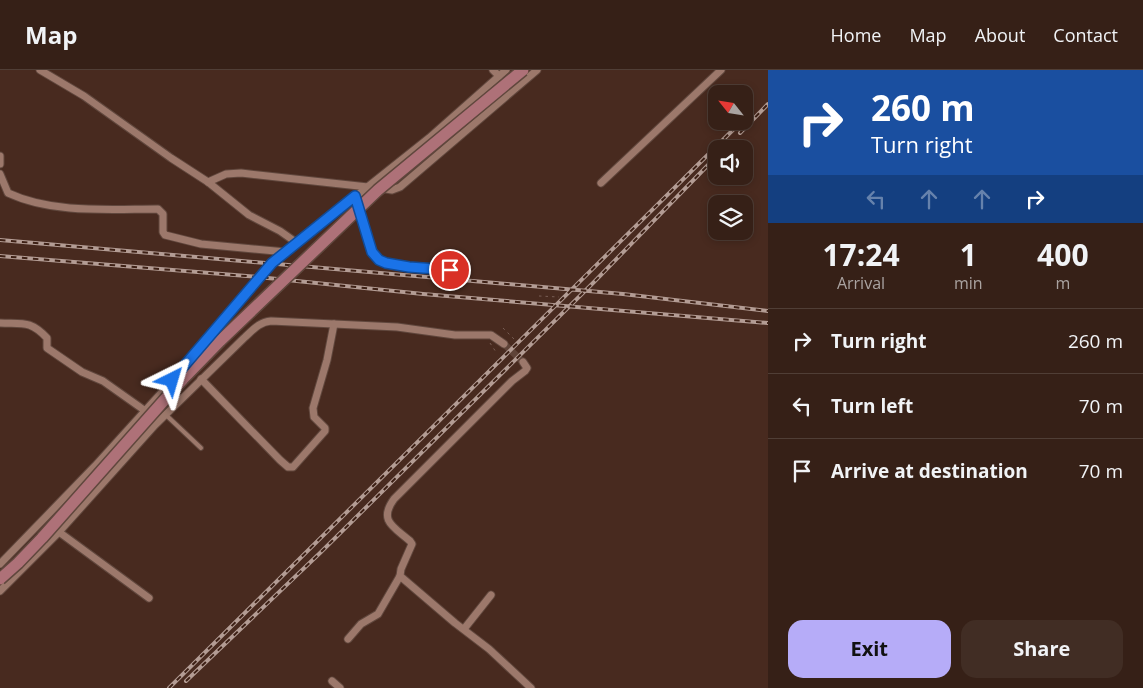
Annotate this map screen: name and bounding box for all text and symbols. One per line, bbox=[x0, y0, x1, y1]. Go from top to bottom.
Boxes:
text: Map bbox=[25, 18, 77, 51]
text: Home bbox=[831, 23, 881, 47]
text: Map bbox=[909, 23, 947, 47]
text: About bbox=[975, 23, 1025, 47]
text: Contact bbox=[1053, 23, 1118, 47]
text: 260 m bbox=[871, 84, 975, 131]
north arrow bbox=[708, 85, 752, 130]
map controls bbox=[708, 85, 753, 240]
icon: right bbox=[788, 90, 853, 155]
text: Turn right bbox=[871, 129, 973, 159]
button: sound bbox=[708, 140, 753, 185]
icon: left bbox=[862, 185, 890, 213]
icon: ahead bbox=[915, 185, 943, 213]
icon: ahead bbox=[968, 185, 996, 213]
icon: right bbox=[1021, 185, 1049, 213]
button: layers bbox=[708, 195, 753, 240]
text: 17:24 bbox=[822, 234, 900, 275]
text: 1 bbox=[960, 234, 977, 275]
text: 400 bbox=[1037, 234, 1089, 275]
pin bbox=[429, 249, 471, 291]
icon: arrive bbox=[436, 256, 464, 284]
text: Arrival bbox=[837, 272, 885, 294]
text: min bbox=[954, 272, 983, 294]
text: m bbox=[1055, 272, 1070, 294]
icon: right bbox=[788, 327, 816, 355]
text: Turn right bbox=[831, 328, 926, 354]
text: 260 m bbox=[1068, 328, 1123, 354]
position arrow bbox=[145, 353, 197, 405]
icon: left bbox=[788, 392, 816, 420]
text: Turn left bbox=[831, 393, 913, 419]
text: 70 m bbox=[1079, 393, 1123, 419]
icon: arrive bbox=[788, 457, 816, 485]
text: Arrive at destination bbox=[831, 458, 1028, 484]
text: 70 m bbox=[1079, 458, 1123, 484]
button: Exit bbox=[788, 620, 951, 678]
button: Share bbox=[961, 620, 1123, 678]

